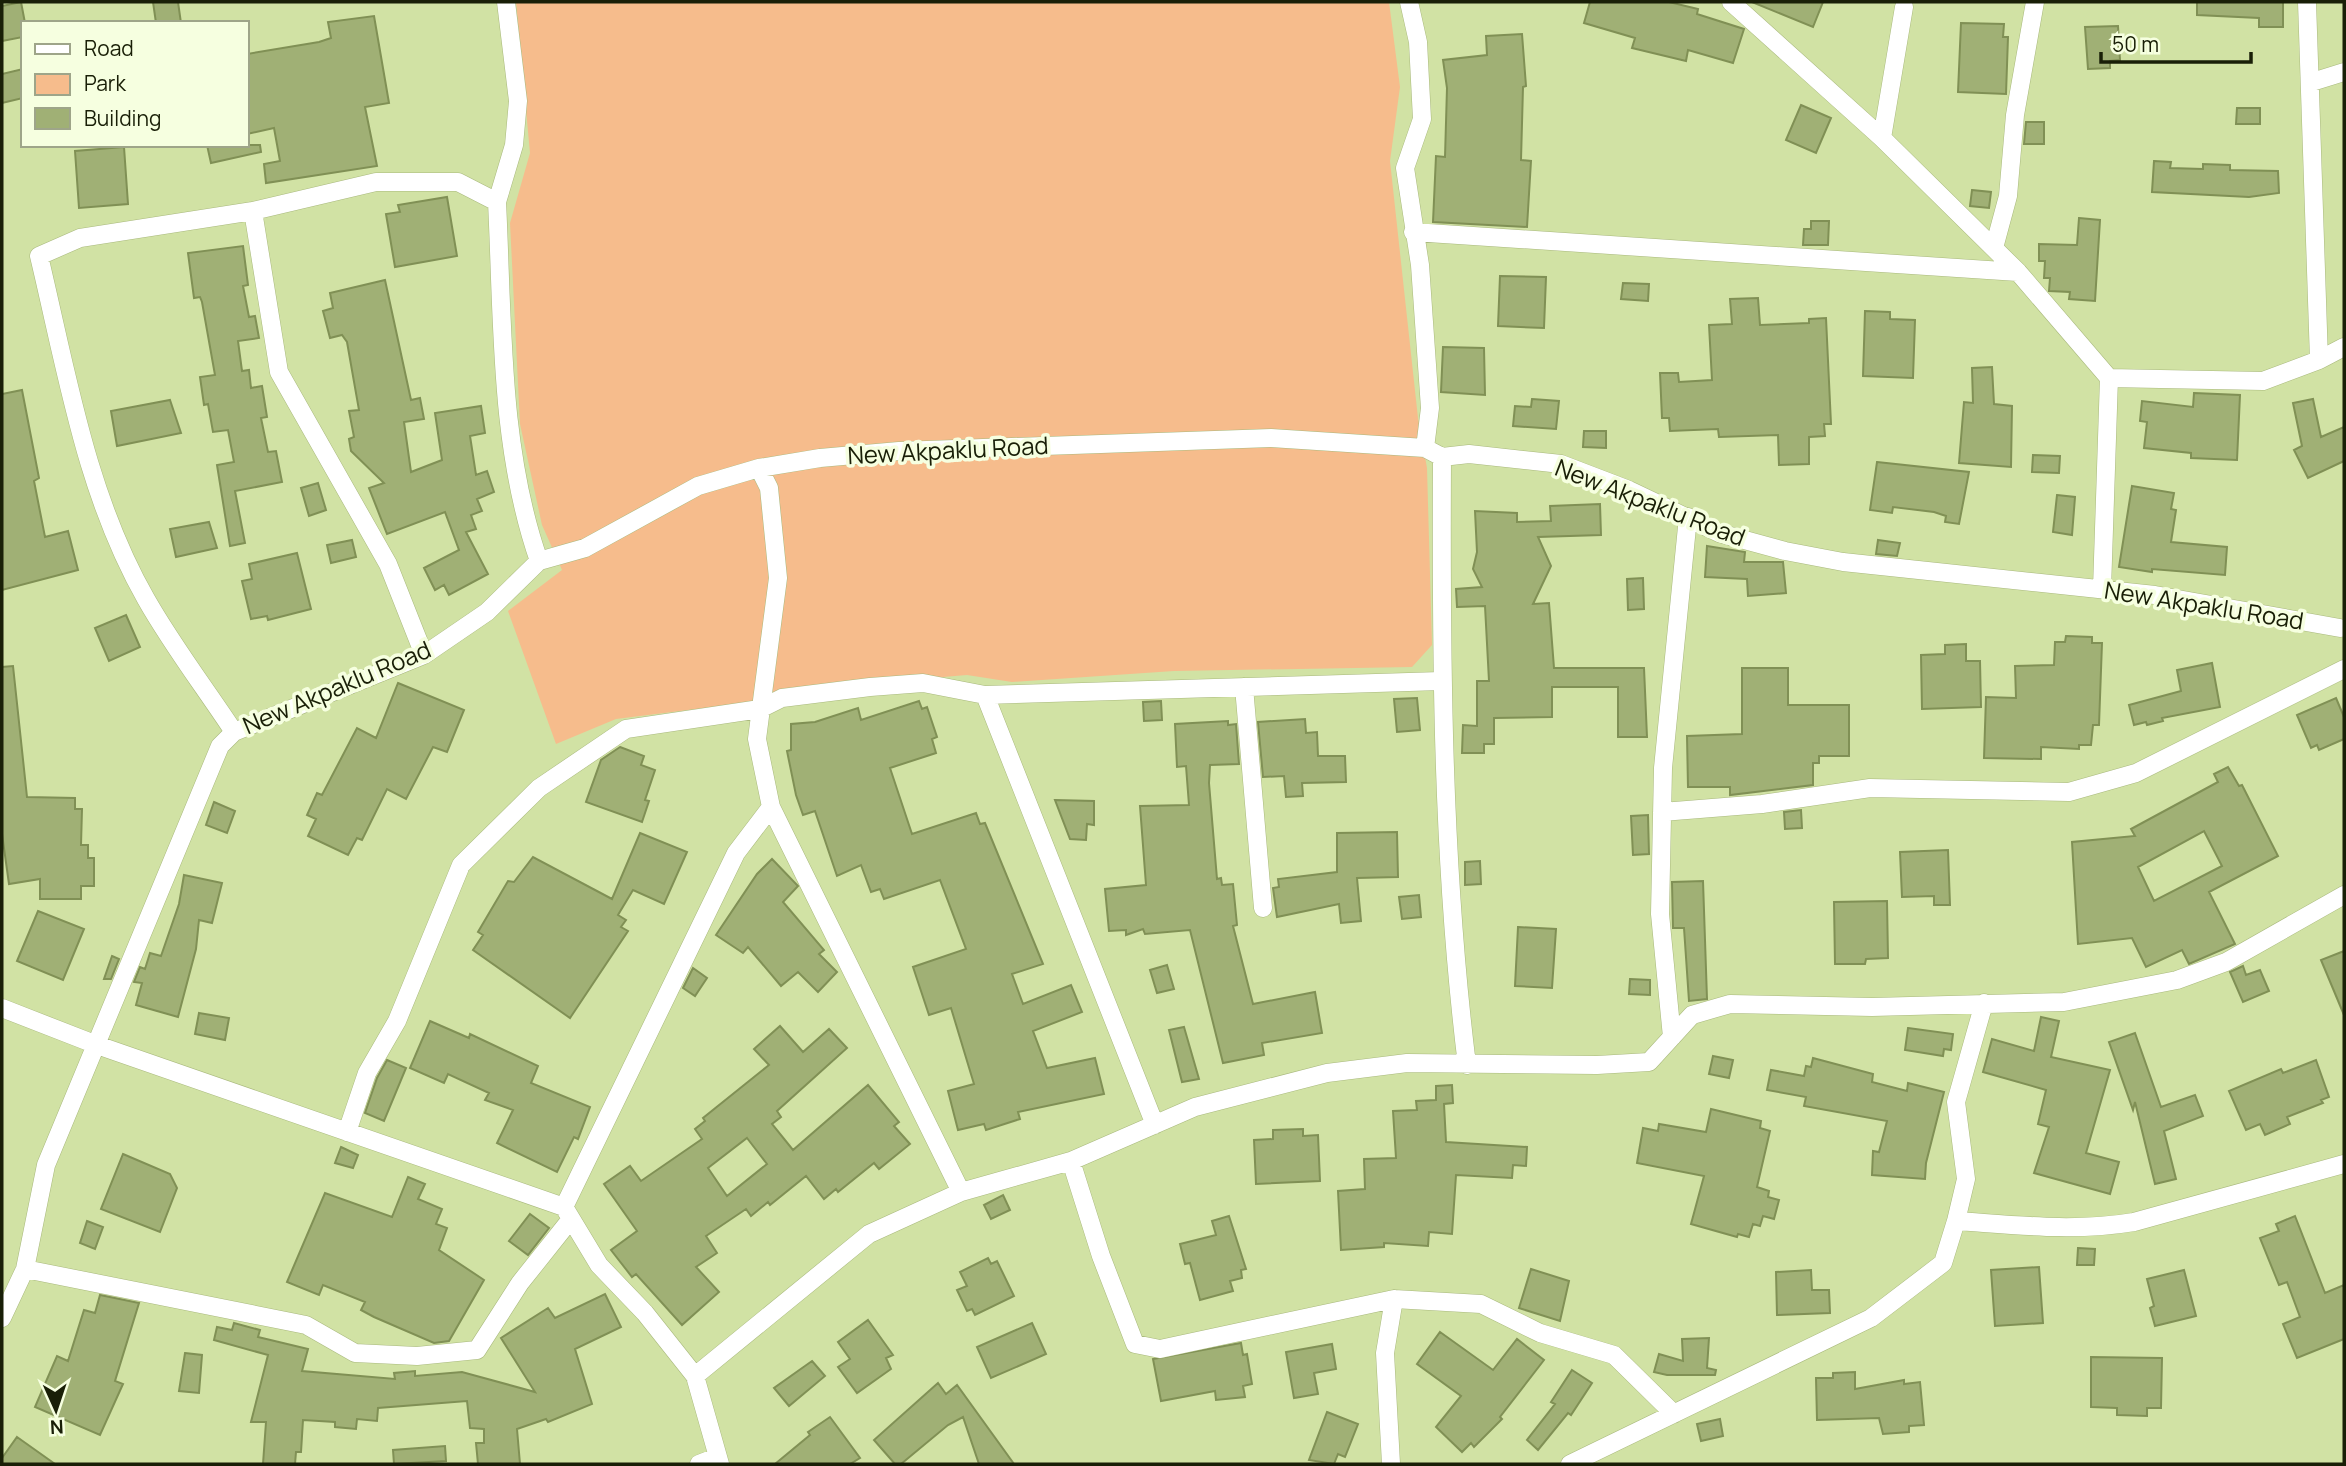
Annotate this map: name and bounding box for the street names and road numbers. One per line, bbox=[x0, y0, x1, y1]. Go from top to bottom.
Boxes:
street label: New Akpaklu Road bbox=[847, 428, 1049, 471]
street label: New Akpaklu Road bbox=[1551, 450, 1750, 553]
street label: New Akpaklu Road bbox=[2102, 572, 2306, 637]
street label: New Akpaklu Road bbox=[237, 632, 436, 741]

